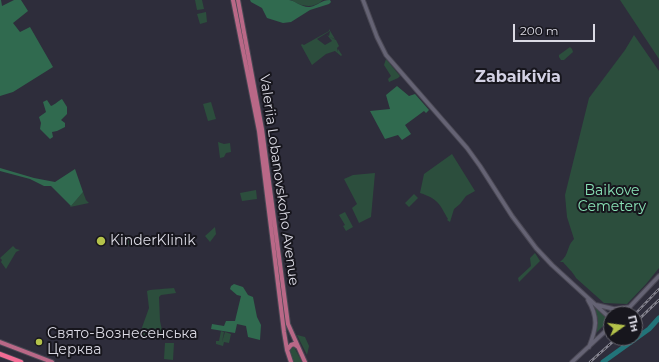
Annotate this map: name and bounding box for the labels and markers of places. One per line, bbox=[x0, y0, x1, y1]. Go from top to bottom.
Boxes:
place label: KinderKlinik bbox=[110, 233, 196, 249]
marker: KinderKlinik bbox=[95, 235, 107, 247]
place label: Свято-Вознесенська Церква bbox=[47, 326, 197, 358]
marker: Свято-Вознесенська Церква bbox=[34, 337, 44, 347]

